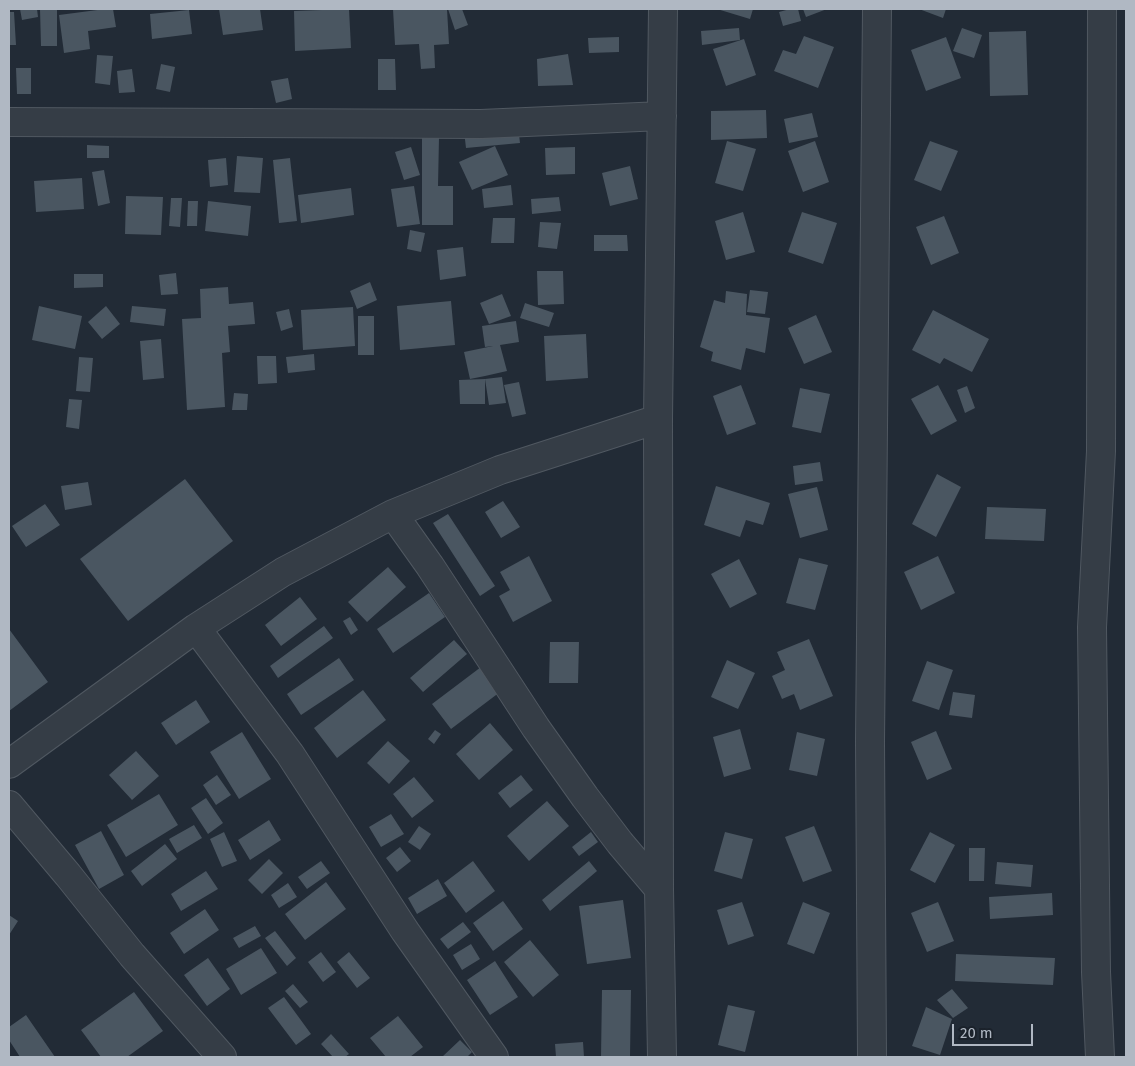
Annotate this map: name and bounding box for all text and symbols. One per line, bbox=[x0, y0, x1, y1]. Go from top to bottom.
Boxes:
scale bar bbox=[955, 1014, 1036, 1046]
text: 20 m bbox=[960, 1024, 993, 1042]

